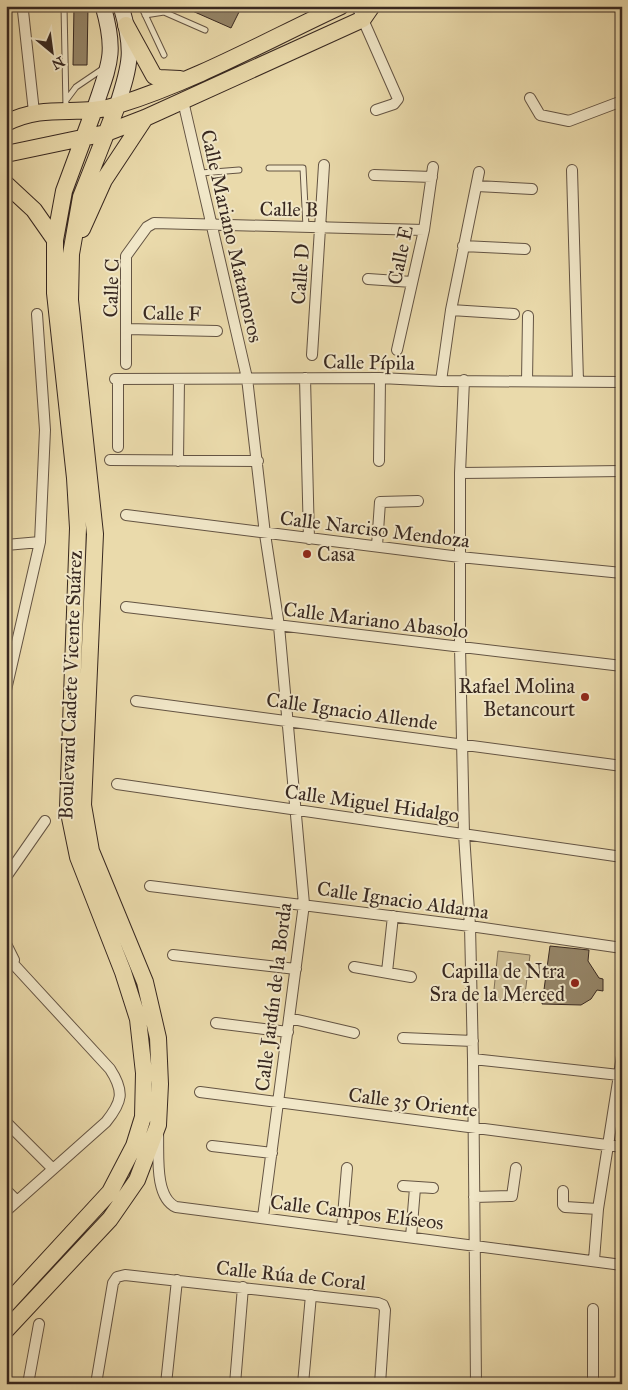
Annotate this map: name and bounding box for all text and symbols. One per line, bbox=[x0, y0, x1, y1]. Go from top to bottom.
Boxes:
north arrow bbox=[28, 28, 78, 78]
text: N bbox=[49, 53, 67, 73]
street label: Calle Mariano Matamoros bbox=[196, 127, 268, 345]
street label: Calle B bbox=[259, 196, 319, 222]
street label: Calle E bbox=[382, 223, 418, 287]
street label: Calle D bbox=[286, 243, 314, 305]
street label: Calle C bbox=[98, 258, 124, 318]
street label: Calle F bbox=[143, 300, 201, 326]
street label: Calle Pípila bbox=[323, 349, 416, 375]
street label: Calle Narciso Mendoza bbox=[279, 505, 472, 553]
place label: Casa bbox=[317, 542, 355, 566]
marker: Casa bbox=[301, 548, 313, 560]
street label: Boulevard Cadete Vicente Suárez bbox=[53, 550, 87, 820]
street label: Calle Mariano Abasolo bbox=[282, 597, 470, 643]
place label: Rafael Molina Betancourt bbox=[459, 674, 576, 721]
street label: Calle Ignacio Allende bbox=[265, 687, 439, 736]
marker: Rafael Molina Betancourt bbox=[579, 691, 591, 703]
street label: Calle Miguel Hidalgo bbox=[283, 779, 461, 828]
street label: Calle Ignacio Aldama bbox=[315, 876, 491, 925]
street label: Calle Jardín de la Borda bbox=[250, 901, 298, 1093]
place label: Capilla de Ntra Sra de la Merced bbox=[429, 959, 566, 1006]
marker: Capilla de Ntra Sra de la Merced bbox=[569, 977, 581, 989]
street label: Calle 35 Oriente bbox=[347, 1082, 479, 1122]
street label: Calle Campos Elíseos bbox=[269, 1189, 445, 1235]
street label: Calle Rúa de Coral bbox=[215, 1255, 368, 1295]

